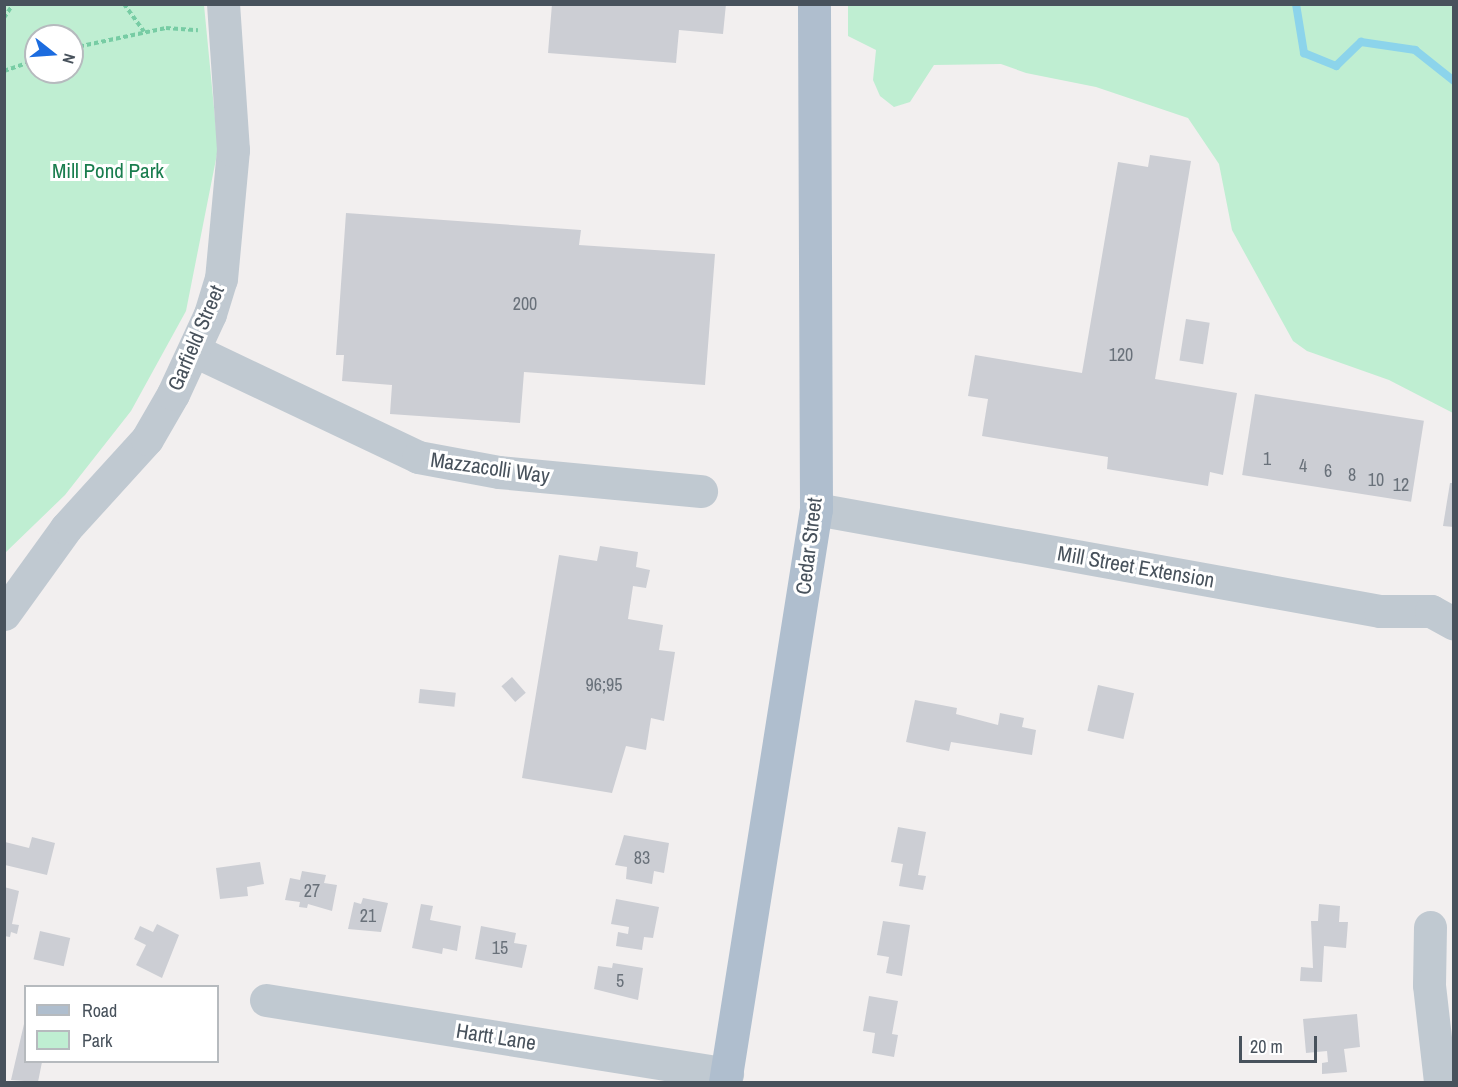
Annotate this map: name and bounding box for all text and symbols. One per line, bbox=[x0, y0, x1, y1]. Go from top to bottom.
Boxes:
north arrow bbox=[24, 24, 84, 84]
text: N bbox=[57, 51, 81, 66]
park label: Mill Pond Park bbox=[52, 158, 164, 184]
street label: Garfield Street bbox=[163, 282, 229, 394]
house number: 200 bbox=[513, 293, 537, 315]
house number: 120 bbox=[1109, 344, 1133, 366]
street label: Mazzacolli Way bbox=[429, 447, 551, 489]
house number: 1 bbox=[1263, 448, 1271, 470]
house number: 4 bbox=[1299, 455, 1307, 477]
house number: 6 bbox=[1324, 460, 1332, 482]
house number: 8 bbox=[1348, 464, 1356, 486]
house number: 10 bbox=[1368, 469, 1384, 491]
house number: 12 bbox=[1393, 474, 1409, 496]
street label: Cedar Street bbox=[791, 496, 827, 596]
street label: Mill Street Extension bbox=[1056, 541, 1216, 593]
house number: 96;95 bbox=[586, 674, 622, 696]
house number: 83 bbox=[634, 847, 650, 869]
house number: 27 bbox=[304, 880, 320, 902]
house number: 21 bbox=[360, 905, 376, 927]
house number: 15 bbox=[492, 937, 508, 959]
house number: 5 bbox=[616, 970, 624, 992]
legend bbox=[24, 985, 219, 1063]
text: Road bbox=[82, 998, 117, 1023]
street label: Hartt Lane bbox=[454, 1018, 538, 1056]
scale bar bbox=[1242, 1024, 1320, 1062]
text: Park bbox=[82, 1028, 112, 1053]
text: 20 m bbox=[1250, 1034, 1283, 1059]

